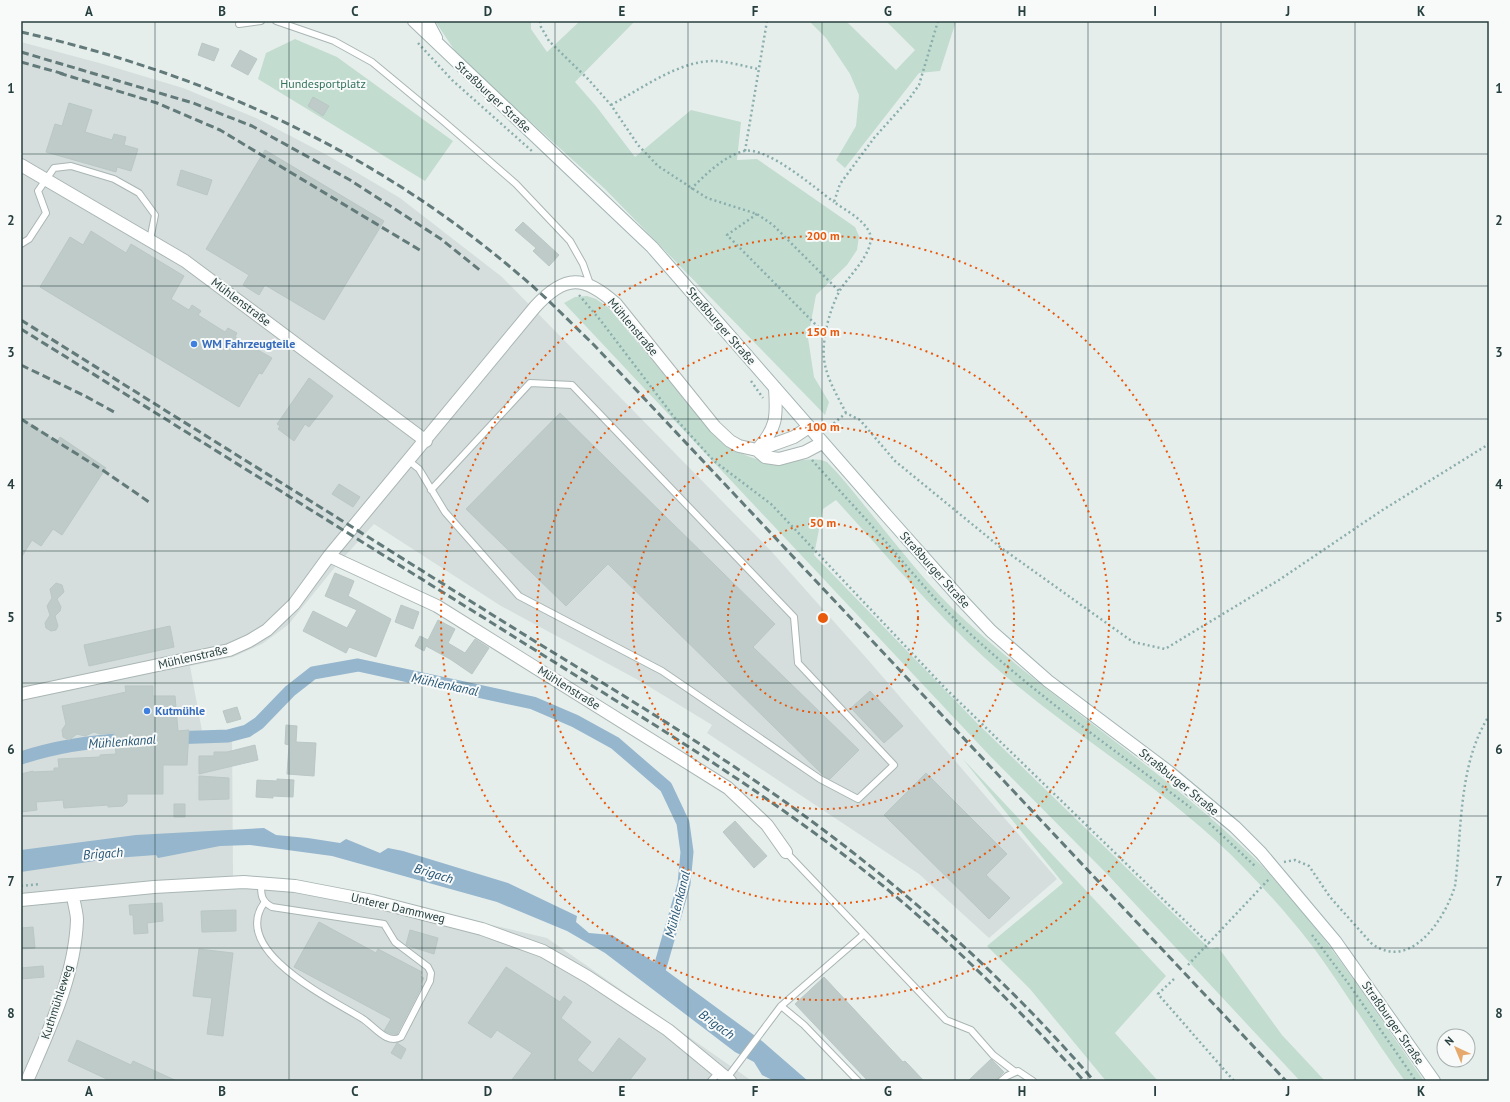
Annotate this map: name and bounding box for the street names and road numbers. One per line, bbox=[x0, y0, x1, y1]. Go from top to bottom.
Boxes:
street label: Straßburger Straße bbox=[452, 58, 534, 136]
street label: Mühlenstraße bbox=[208, 274, 274, 329]
street label: Straßburger Straße bbox=[684, 284, 759, 368]
street label: Mühlenstraße bbox=[605, 295, 662, 359]
street label: Straßburger Straße bbox=[897, 528, 974, 611]
street label: Mühlenstraße bbox=[157, 641, 229, 672]
street label: Mühlenstraße bbox=[535, 662, 603, 713]
street label: Straßburger Straße bbox=[1136, 745, 1222, 818]
street label: Unterer Dammweg bbox=[350, 889, 447, 926]
street label: Kuthmühleweg bbox=[37, 963, 76, 1041]
street label: Straßburger Straße bbox=[1359, 978, 1428, 1067]

